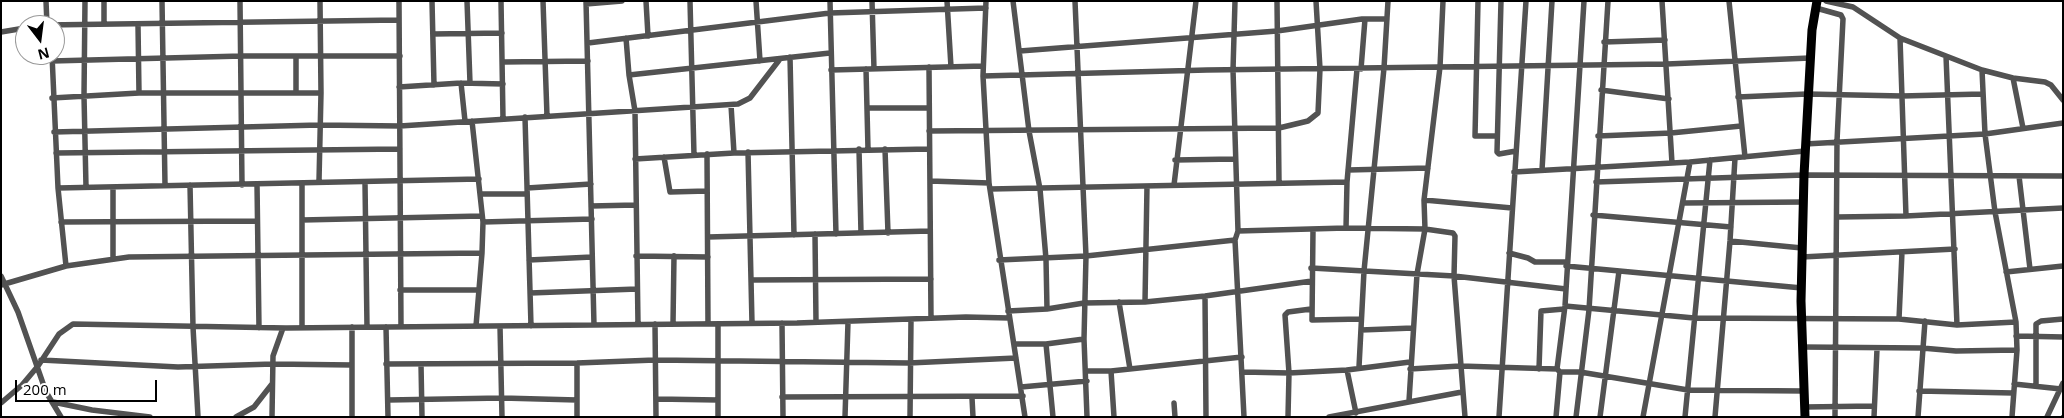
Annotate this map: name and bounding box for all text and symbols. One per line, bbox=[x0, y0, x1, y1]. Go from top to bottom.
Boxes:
north arrow bbox=[15, 15, 65, 65]
text: N bbox=[36, 43, 52, 65]
scale bar bbox=[18, 370, 160, 402]
text: 200 m bbox=[23, 379, 67, 399]

